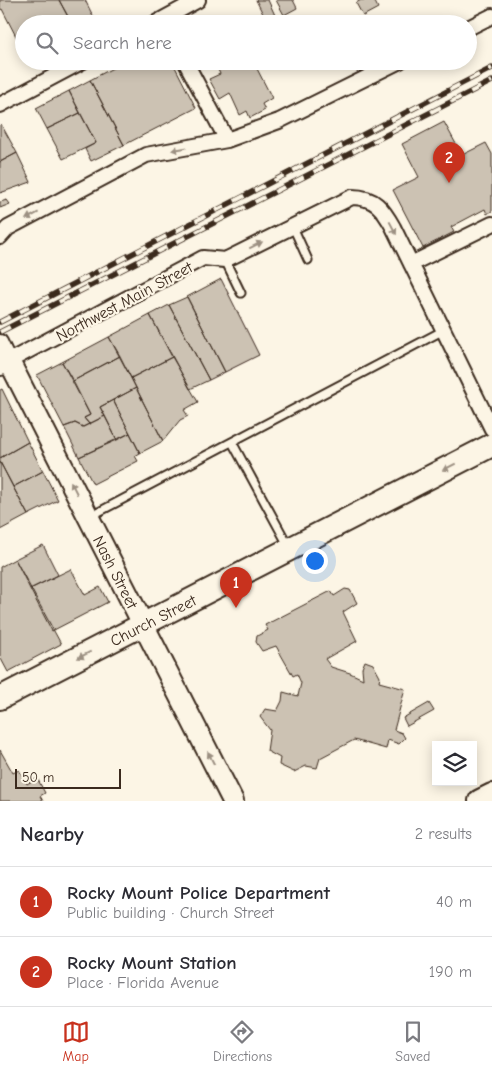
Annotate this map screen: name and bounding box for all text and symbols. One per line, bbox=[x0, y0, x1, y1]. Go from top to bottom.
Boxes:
search box bbox=[15, 15, 477, 70]
icon: search bbox=[33, 29, 61, 57]
text: Search here bbox=[73, 32, 172, 54]
pin: 2 bbox=[433, 142, 465, 183]
one-way arrow bbox=[170, 146, 186, 154]
one-way arrow bbox=[24, 212, 39, 220]
one-way arrow bbox=[389, 221, 397, 235]
one-way arrow bbox=[249, 241, 263, 249]
street label: Northwest Main Street bbox=[53, 258, 196, 345]
one-way arrow bbox=[442, 463, 455, 472]
one-way arrow bbox=[70, 481, 78, 495]
street label: Nash Street bbox=[89, 533, 141, 612]
your location bbox=[302, 548, 328, 574]
pin: 1 bbox=[220, 567, 252, 608]
street label: Church Street bbox=[107, 591, 200, 650]
one-way arrow bbox=[77, 651, 91, 659]
map controls bbox=[432, 741, 477, 786]
button: layers bbox=[432, 741, 477, 786]
one-way arrow bbox=[207, 750, 215, 765]
scale bar bbox=[15, 766, 121, 789]
text: 50 m bbox=[22, 769, 54, 786]
text: Nearby bbox=[20, 822, 84, 846]
text: 2 results bbox=[415, 825, 472, 843]
text: Rocky Mount Police Department bbox=[67, 882, 330, 904]
text: 1 bbox=[33, 893, 39, 911]
text: 40 m bbox=[436, 893, 472, 911]
text: Public building · Church Street bbox=[67, 904, 274, 922]
text: Rocky Mount Station bbox=[67, 952, 237, 974]
text: 2 bbox=[32, 963, 40, 981]
text: 190 m bbox=[429, 963, 472, 981]
text: Place · Florida Avenue bbox=[67, 974, 219, 992]
tab: Map bbox=[62, 1018, 90, 1065]
tab: Directions bbox=[213, 1018, 272, 1065]
tab: Saved bbox=[395, 1018, 430, 1065]

